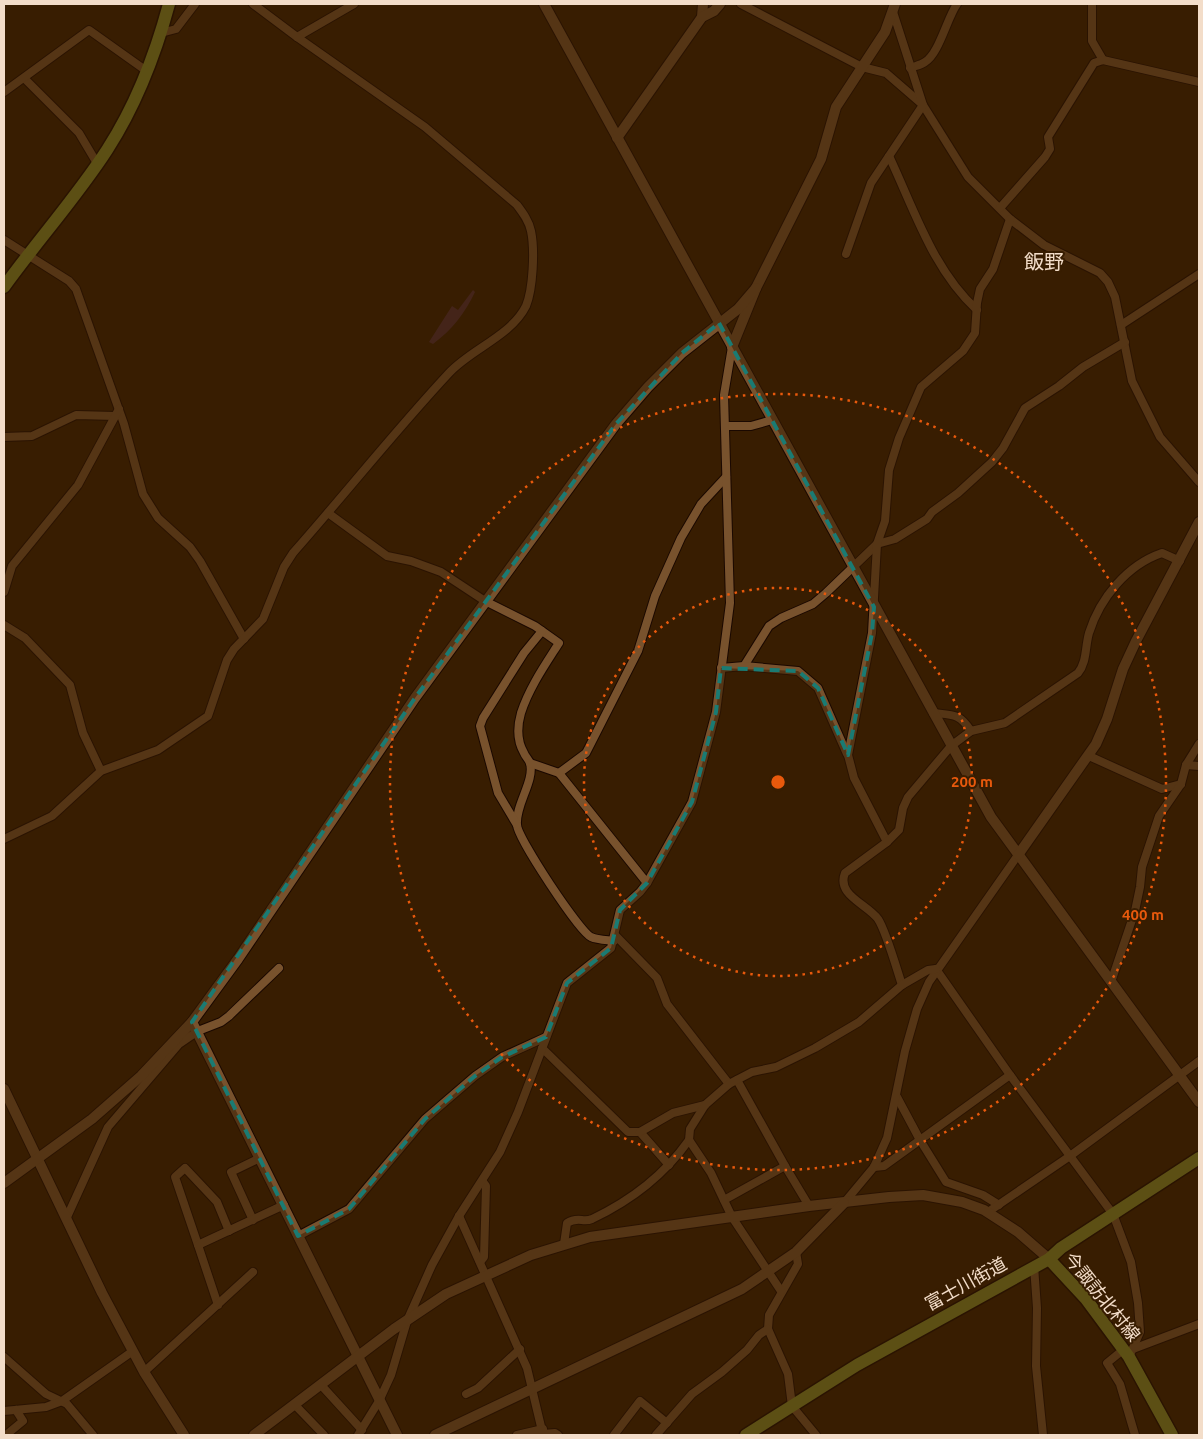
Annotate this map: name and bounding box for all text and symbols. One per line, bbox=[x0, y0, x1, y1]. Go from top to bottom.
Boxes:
district label: 飯野 bbox=[1024, 250, 1064, 273]
centre of rings bbox=[769, 773, 787, 791]
text: 200 m bbox=[951, 773, 993, 790]
text: 400 m bbox=[1122, 906, 1164, 923]
street label: 今諏訪北村線 bbox=[1061, 1248, 1145, 1345]
street label: 富士川街道 bbox=[921, 1253, 1010, 1314]

